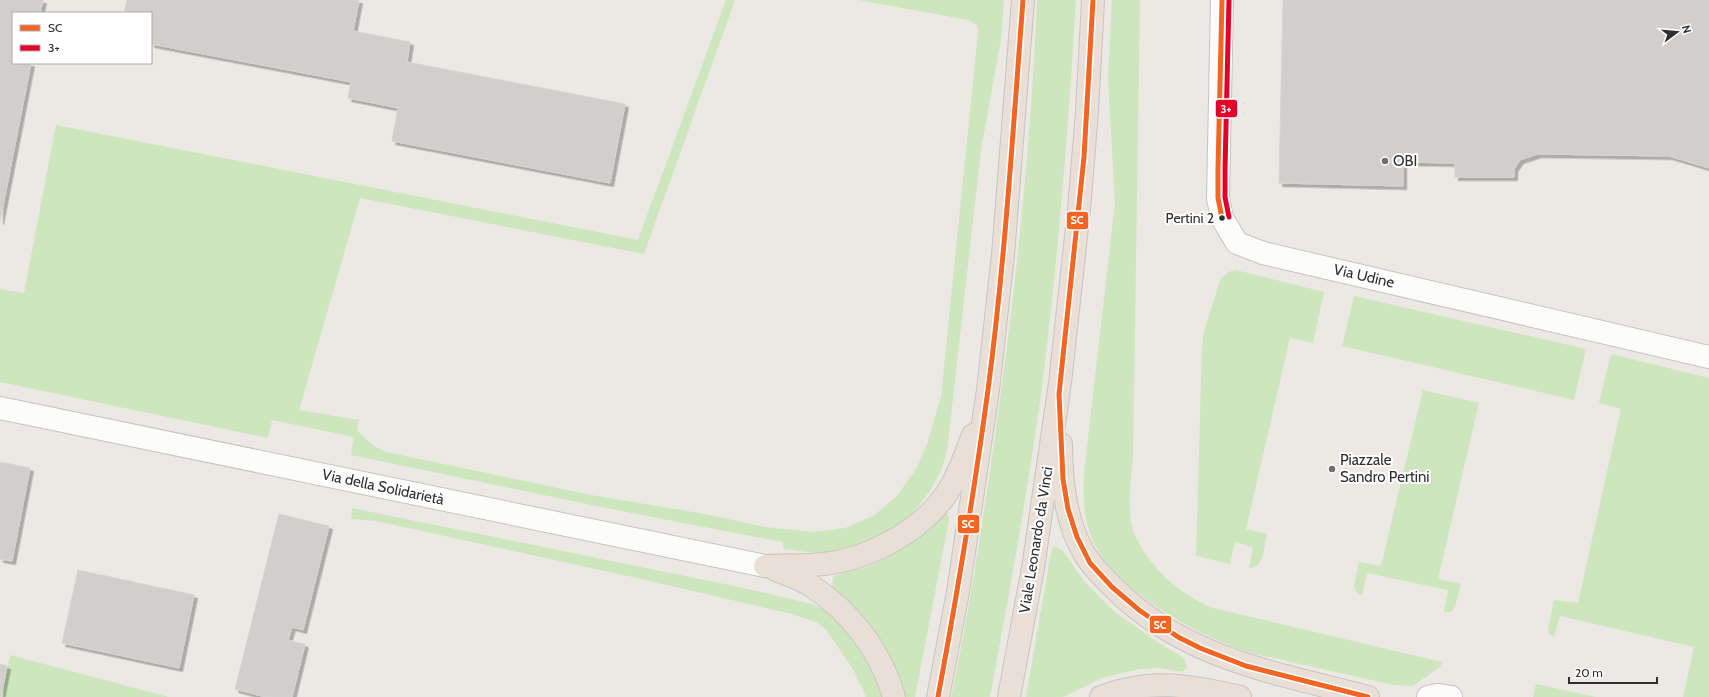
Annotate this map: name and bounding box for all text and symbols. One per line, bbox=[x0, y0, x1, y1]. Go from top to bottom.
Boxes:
legend bbox=[12, 12, 152, 64]
north arrow bbox=[1657, 12, 1697, 52]
text: SC bbox=[48, 20, 62, 35]
text: N bbox=[1679, 24, 1694, 35]
text: 3+ bbox=[48, 40, 60, 55]
line badge: 3+ bbox=[1215, 99, 1238, 118]
text: 3+ bbox=[1221, 102, 1231, 116]
place label: OBI bbox=[1393, 152, 1417, 170]
marker: OBI bbox=[1380, 156, 1390, 166]
place label: Pertini 2 bbox=[1166, 209, 1214, 227]
line badge: SC bbox=[1066, 211, 1089, 230]
text: SC bbox=[1070, 213, 1084, 227]
marker: Pertini 2 bbox=[1217, 213, 1227, 223]
street label: Via Udine bbox=[1332, 260, 1396, 292]
place label: Piazzale Sandro Pertini bbox=[1340, 451, 1429, 486]
marker: Piazzale Sandro Pertini bbox=[1327, 464, 1337, 474]
street label: Via della Solidarietà bbox=[320, 465, 446, 509]
street label: Viale Leonardo da Vinci bbox=[1016, 465, 1056, 615]
line badge: SC bbox=[957, 514, 980, 534]
text: SC bbox=[961, 517, 975, 531]
line badge: SC bbox=[1149, 615, 1172, 634]
text: SC bbox=[1153, 618, 1167, 632]
scale bar bbox=[1569, 659, 1657, 685]
text: 20 m bbox=[1575, 665, 1603, 680]

